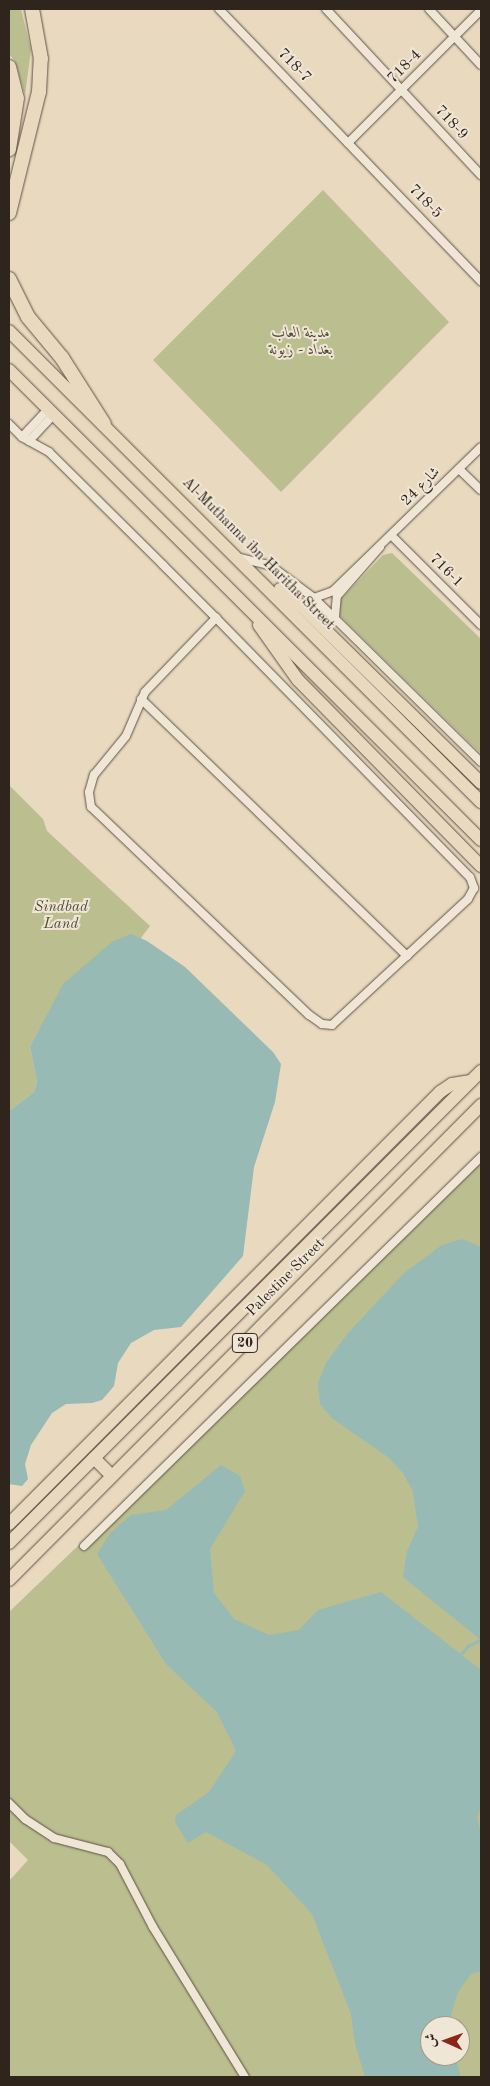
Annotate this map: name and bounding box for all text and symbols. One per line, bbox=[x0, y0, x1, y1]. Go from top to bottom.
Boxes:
street label: 718-7 bbox=[274, 45, 314, 87]
street label: 718-4 bbox=[384, 46, 426, 88]
street label: 718-9 bbox=[431, 102, 471, 144]
street label: 718-5 bbox=[405, 181, 445, 223]
park label: مدينة العاب بغداد - زيونة bbox=[269, 324, 333, 359]
street label: شارع 24 bbox=[398, 464, 444, 510]
street label: Al-Muthanna ibn Haritha Street bbox=[178, 474, 338, 634]
street label: 716-1 bbox=[425, 550, 467, 592]
park label: Sindbad Land bbox=[34, 898, 88, 933]
street label: Palestine Street bbox=[243, 1235, 329, 1321]
road number: 20 bbox=[231, 1332, 259, 1355]
north arrow bbox=[420, 2016, 470, 2066]
text: ش bbox=[424, 2033, 438, 2048]

